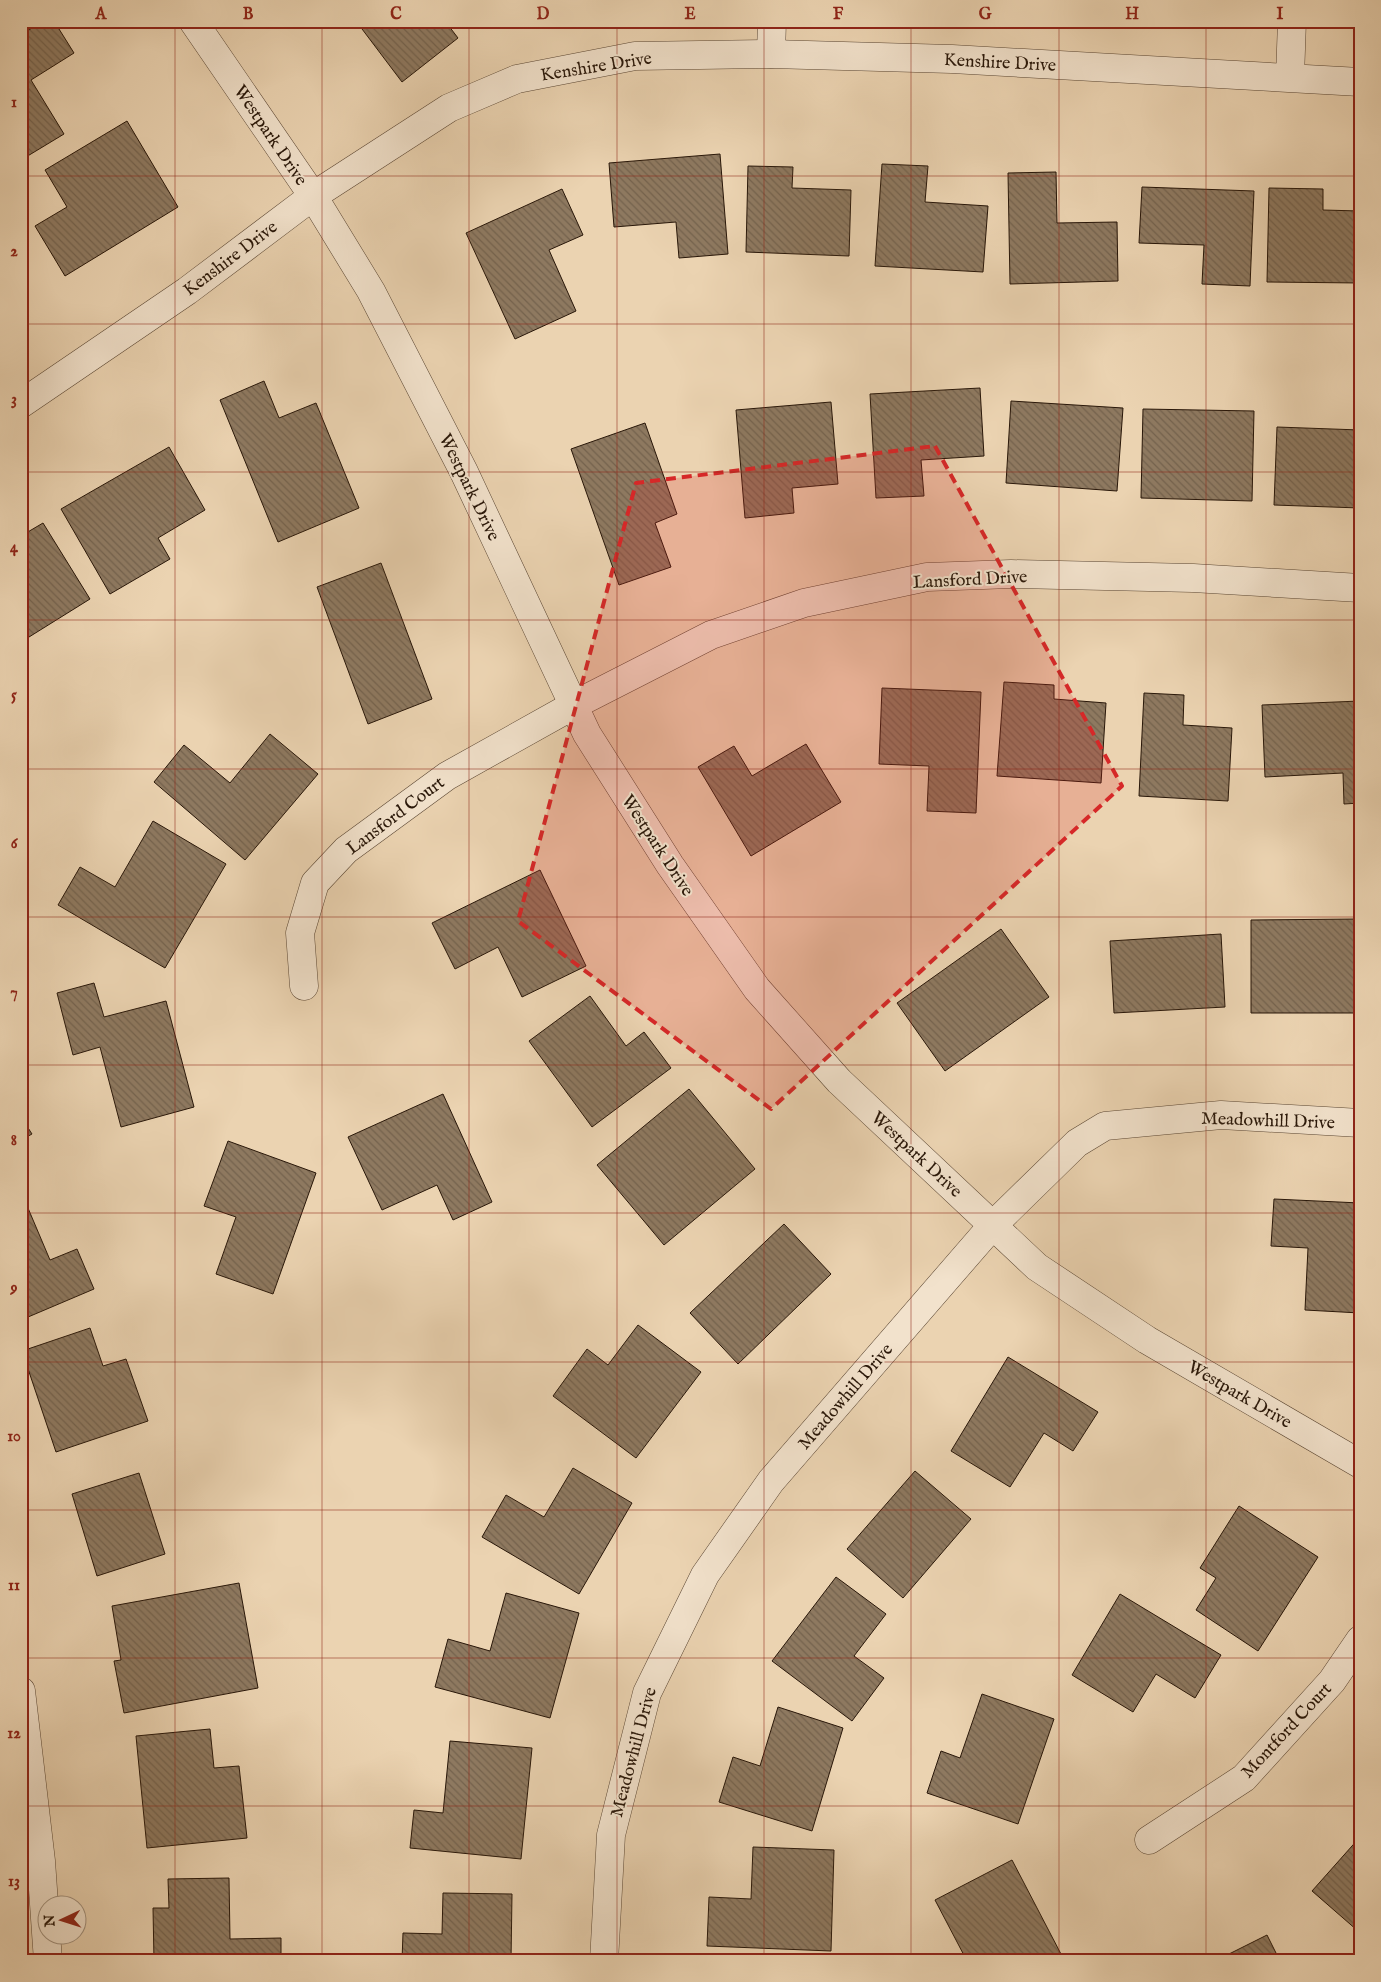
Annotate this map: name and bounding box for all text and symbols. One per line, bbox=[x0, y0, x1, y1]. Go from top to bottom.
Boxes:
text: A bbox=[95, 5, 108, 25]
text: B bbox=[243, 5, 254, 25]
text: C bbox=[390, 5, 402, 25]
text: D bbox=[537, 5, 550, 25]
text: E bbox=[684, 5, 696, 25]
text: F bbox=[833, 5, 844, 25]
text: G bbox=[979, 5, 992, 25]
text: H bbox=[1125, 5, 1139, 25]
text: I bbox=[1277, 5, 1284, 25]
street label: Kenshire Drive bbox=[539, 47, 654, 88]
street label: Kenshire Drive bbox=[943, 49, 1057, 78]
street label: Westpark Drive bbox=[228, 81, 312, 191]
text: 1 bbox=[11, 93, 17, 113]
street label: Kenshire Drive bbox=[179, 216, 283, 302]
text: 2 bbox=[10, 242, 18, 262]
text: 3 bbox=[11, 390, 17, 410]
street label: Westpark Drive bbox=[433, 430, 505, 545]
text: 4 bbox=[10, 538, 19, 558]
street label: Lansford Drive bbox=[912, 566, 1028, 595]
text: 5 bbox=[11, 686, 17, 706]
street label: Lansford Court bbox=[342, 772, 450, 861]
street label: Westpark Drive bbox=[615, 791, 698, 901]
text: 6 bbox=[11, 834, 19, 854]
text: 7 bbox=[10, 983, 18, 1003]
street label: Westpark Drive bbox=[865, 1107, 966, 1203]
street label: Meadowhill Drive bbox=[1201, 1108, 1335, 1135]
text: 8 bbox=[11, 1131, 17, 1151]
text: 9 bbox=[10, 1279, 18, 1299]
street label: Meadowhill Drive bbox=[794, 1339, 899, 1455]
street label: Westpark Drive bbox=[1183, 1356, 1295, 1434]
text: 10 bbox=[7, 1427, 21, 1447]
text: 11 bbox=[8, 1576, 20, 1596]
street label: Montford Court bbox=[1237, 1678, 1337, 1784]
street label: Meadowhill Drive bbox=[606, 1685, 663, 1820]
text: 12 bbox=[7, 1724, 21, 1744]
text: 13 bbox=[8, 1872, 20, 1892]
north arrow bbox=[38, 1894, 88, 1944]
text: N bbox=[41, 1914, 59, 1929]

